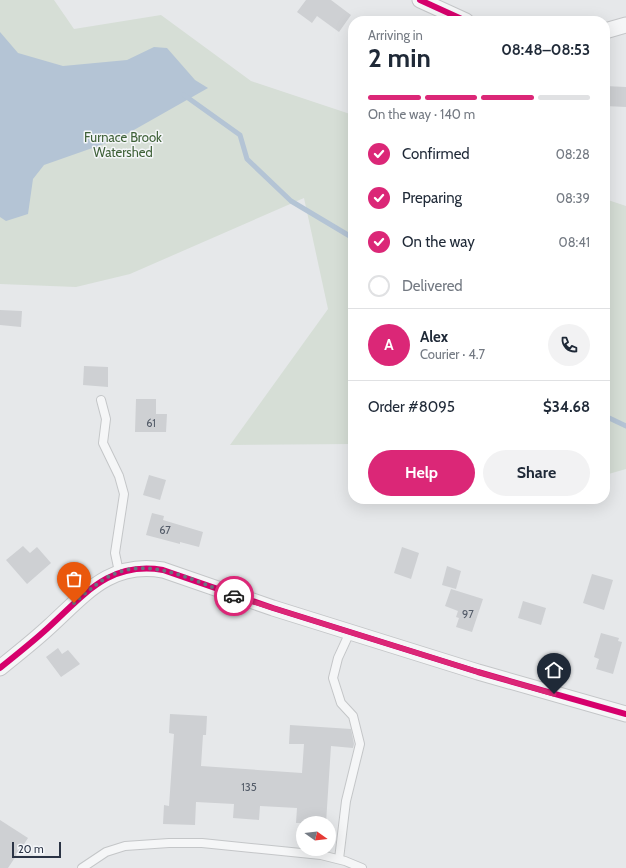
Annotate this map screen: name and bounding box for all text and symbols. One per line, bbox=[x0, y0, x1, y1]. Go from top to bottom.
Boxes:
text: Arriving in bbox=[368, 27, 423, 43]
text: 08:48–08:53 bbox=[501, 41, 590, 59]
text: 2 min bbox=[368, 42, 431, 74]
text: On the way · 140 m bbox=[368, 106, 475, 122]
park label: Furnace Brook Watershed bbox=[84, 129, 162, 160]
icon: check bbox=[368, 143, 390, 165]
text: Confirmed bbox=[402, 145, 470, 163]
text: 08:28 bbox=[556, 146, 590, 162]
icon: check bbox=[368, 187, 390, 209]
text: Preparing bbox=[402, 189, 462, 207]
text: 08:39 bbox=[556, 190, 590, 206]
icon: check bbox=[368, 231, 390, 253]
text: On the way bbox=[402, 233, 475, 251]
text: 08:41 bbox=[559, 234, 590, 250]
text: Delivered bbox=[402, 277, 463, 295]
button: phone bbox=[548, 324, 590, 366]
text: Alex bbox=[420, 328, 448, 346]
text: A bbox=[384, 336, 394, 354]
text: Courier · 4.7 bbox=[420, 346, 485, 362]
text: Order #8095 bbox=[368, 398, 455, 416]
text: $34.68 bbox=[543, 398, 590, 416]
house number: 61 bbox=[146, 416, 156, 430]
button: Help bbox=[368, 450, 475, 496]
button: Share bbox=[483, 450, 590, 496]
house number: 67 bbox=[159, 523, 171, 537]
pin bbox=[57, 562, 91, 603]
icon: bag bbox=[63, 568, 85, 590]
courier bbox=[214, 576, 254, 616]
icon: car bbox=[223, 585, 245, 607]
house number: 97 bbox=[462, 607, 474, 621]
pin bbox=[537, 653, 571, 694]
icon: home bbox=[543, 659, 565, 681]
house number: 135 bbox=[241, 780, 257, 794]
north arrow bbox=[296, 816, 336, 856]
map controls bbox=[296, 816, 336, 856]
scale bar bbox=[12, 840, 61, 859]
text: 20 m bbox=[18, 842, 44, 856]

